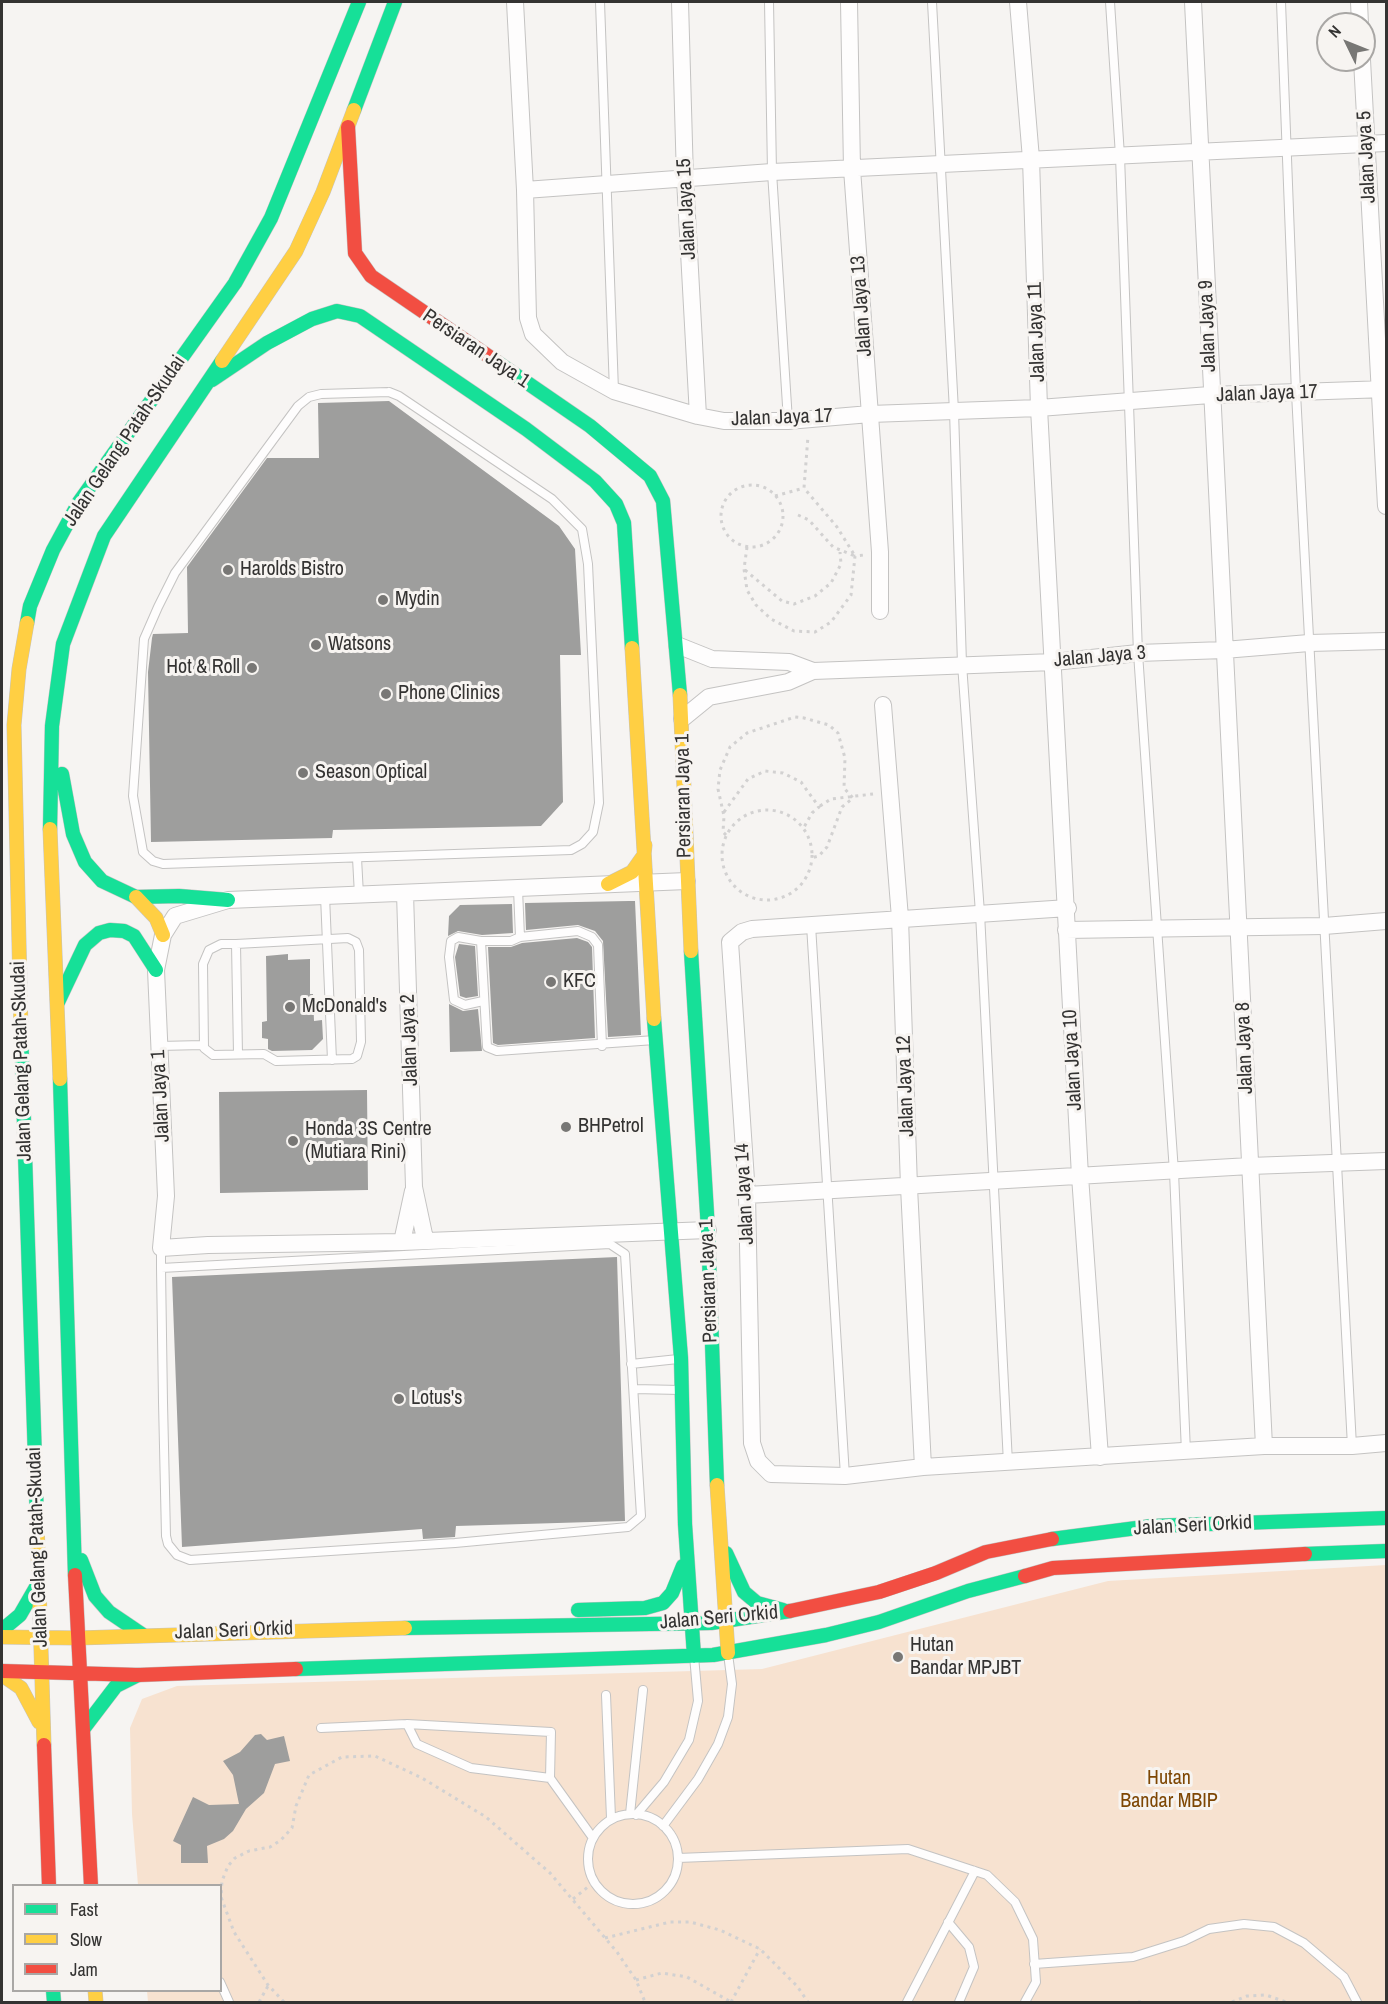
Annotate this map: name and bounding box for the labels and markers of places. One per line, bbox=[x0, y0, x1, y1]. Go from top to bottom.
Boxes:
place label: Harolds Bistro bbox=[240, 558, 344, 582]
marker: Harolds Bistro bbox=[221, 563, 235, 577]
place label: Mydin bbox=[395, 588, 440, 612]
marker: Mydin bbox=[376, 593, 390, 607]
place label: Watsons bbox=[328, 633, 391, 657]
marker: Watsons bbox=[309, 638, 323, 652]
place label: Hot & Roll bbox=[166, 656, 240, 680]
marker: Hot & Roll bbox=[245, 661, 259, 675]
place label: Phone Clinics bbox=[398, 682, 500, 706]
marker: Phone Clinics bbox=[379, 687, 393, 701]
place label: Season Optical bbox=[315, 761, 427, 785]
marker: Season Optical bbox=[296, 766, 310, 780]
place label: KFC bbox=[563, 970, 596, 994]
marker: KFC bbox=[544, 975, 558, 989]
place label: McDonald's bbox=[302, 995, 387, 1019]
marker: McDonald's bbox=[283, 1000, 297, 1014]
place label: BHPetrol bbox=[578, 1115, 644, 1139]
place label: Honda 3S Centre (Mutiara Rini) bbox=[305, 1118, 432, 1165]
marker: BHPetrol bbox=[559, 1120, 573, 1134]
marker: Honda 3S Centre (Mutiara Rini) bbox=[286, 1134, 300, 1148]
place label: Lotus's bbox=[411, 1387, 462, 1411]
marker: Lotus's bbox=[392, 1392, 406, 1406]
place label: Hutan Bandar MPJBT bbox=[910, 1634, 1021, 1681]
marker: Hutan Bandar MPJBT bbox=[891, 1650, 905, 1664]

